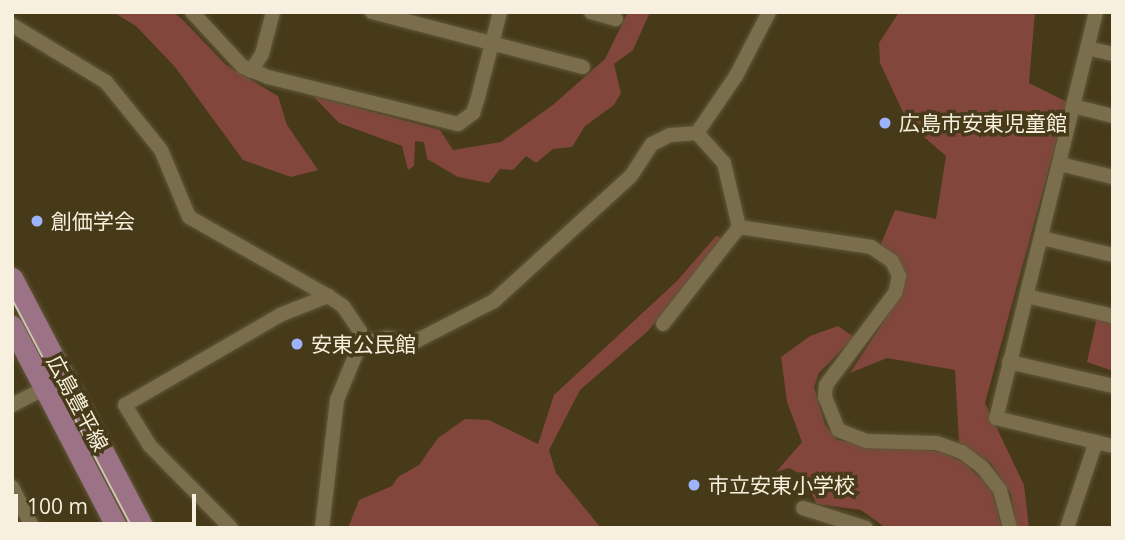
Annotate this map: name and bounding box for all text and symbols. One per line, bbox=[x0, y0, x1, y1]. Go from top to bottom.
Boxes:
place label: 広島市安東児童館 bbox=[899, 110, 1067, 136]
marker: 広島市安東児童館 bbox=[877, 115, 893, 131]
place label: 創価学会 bbox=[51, 208, 135, 234]
marker: 創価学会 bbox=[29, 213, 45, 229]
place label: 安東公民館 bbox=[311, 331, 416, 357]
marker: 安東公民館 bbox=[289, 336, 305, 352]
street label: 広島豊平線 bbox=[42, 351, 114, 455]
place label: 市立安東小学校 bbox=[708, 472, 855, 498]
marker: 市立安東小学校 bbox=[686, 477, 702, 493]
scale bar bbox=[18, 480, 200, 524]
text: 100 m bbox=[27, 492, 88, 520]

